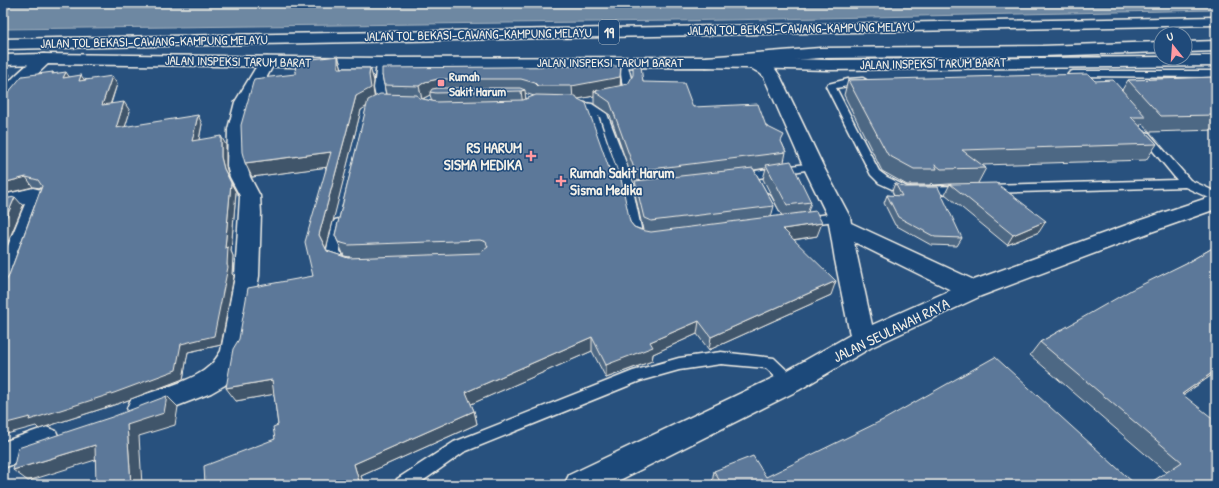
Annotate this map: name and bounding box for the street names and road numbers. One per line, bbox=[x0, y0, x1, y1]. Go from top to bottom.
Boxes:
street label: JALAN TOL BEKASI–CAWANG–KAMPUNG MELAYU bbox=[687, 17, 915, 39]
road number: 19 bbox=[599, 20, 619, 44]
street label: JALAN TOL BEKASI–CAWANG–KAMPUNG MELAYU bbox=[364, 23, 592, 45]
street label: JALAN TOL BEKASI–CAWANG–KAMPUNG MELAYU bbox=[40, 30, 268, 52]
street label: JALAN INSPEKSI TARUM BARAT bbox=[165, 51, 312, 71]
street label: JALAN INSPEKSI TARUM BARAT bbox=[537, 53, 684, 71]
street label: JALAN INSPEKSI TARUM BARAT bbox=[860, 53, 1007, 73]
street label: JALAN SEULAWAH RAYA bbox=[829, 292, 953, 367]

